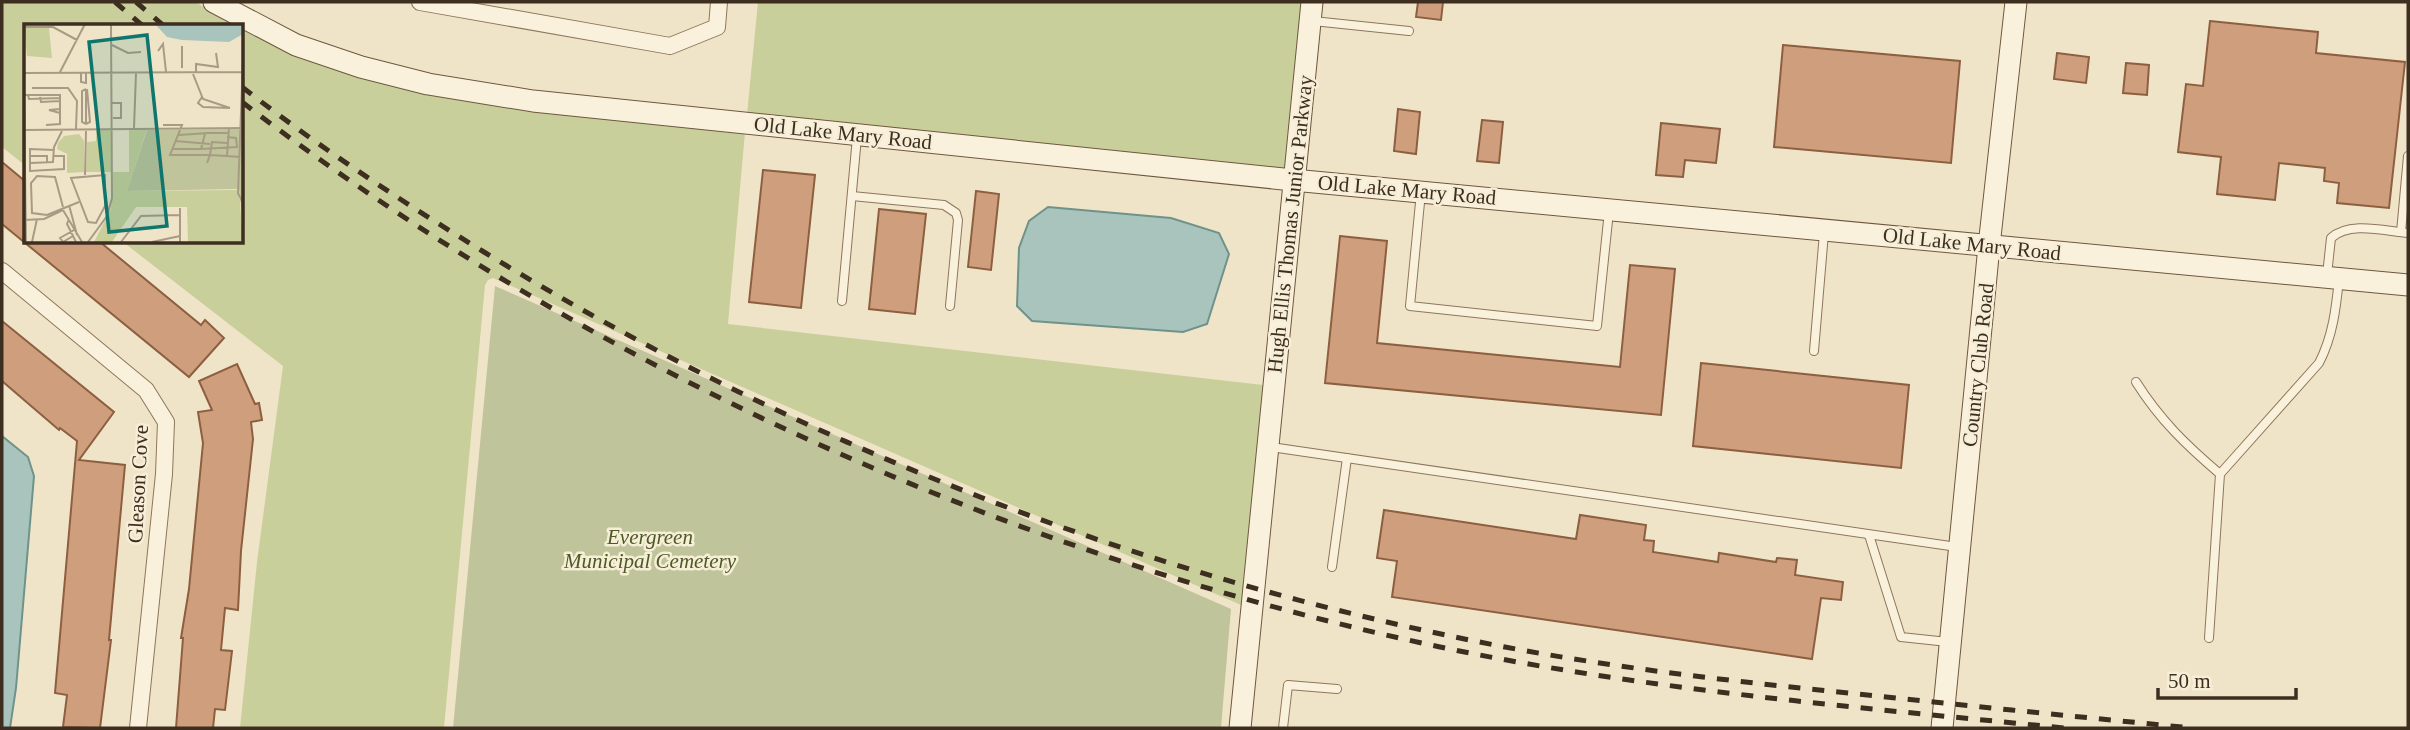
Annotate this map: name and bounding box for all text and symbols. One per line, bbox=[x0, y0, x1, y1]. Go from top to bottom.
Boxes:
inset map bbox=[24, 24, 243, 243]
street label: Hugh Ellis Thomas Junior Parkway bbox=[1262, 73, 1318, 374]
street label: Old Lake Mary Road bbox=[753, 112, 934, 154]
street label: Old Lake Mary Road bbox=[1317, 170, 1498, 210]
street label: Old Lake Mary Road bbox=[1882, 223, 2063, 265]
street label: Country Club Road bbox=[1957, 281, 1999, 448]
street label: Gleason Cove bbox=[123, 424, 153, 544]
park label: Evergreen Municipal Cemetery bbox=[563, 525, 737, 573]
scale bar bbox=[2158, 656, 2296, 700]
text: 50 m bbox=[2168, 669, 2211, 693]

